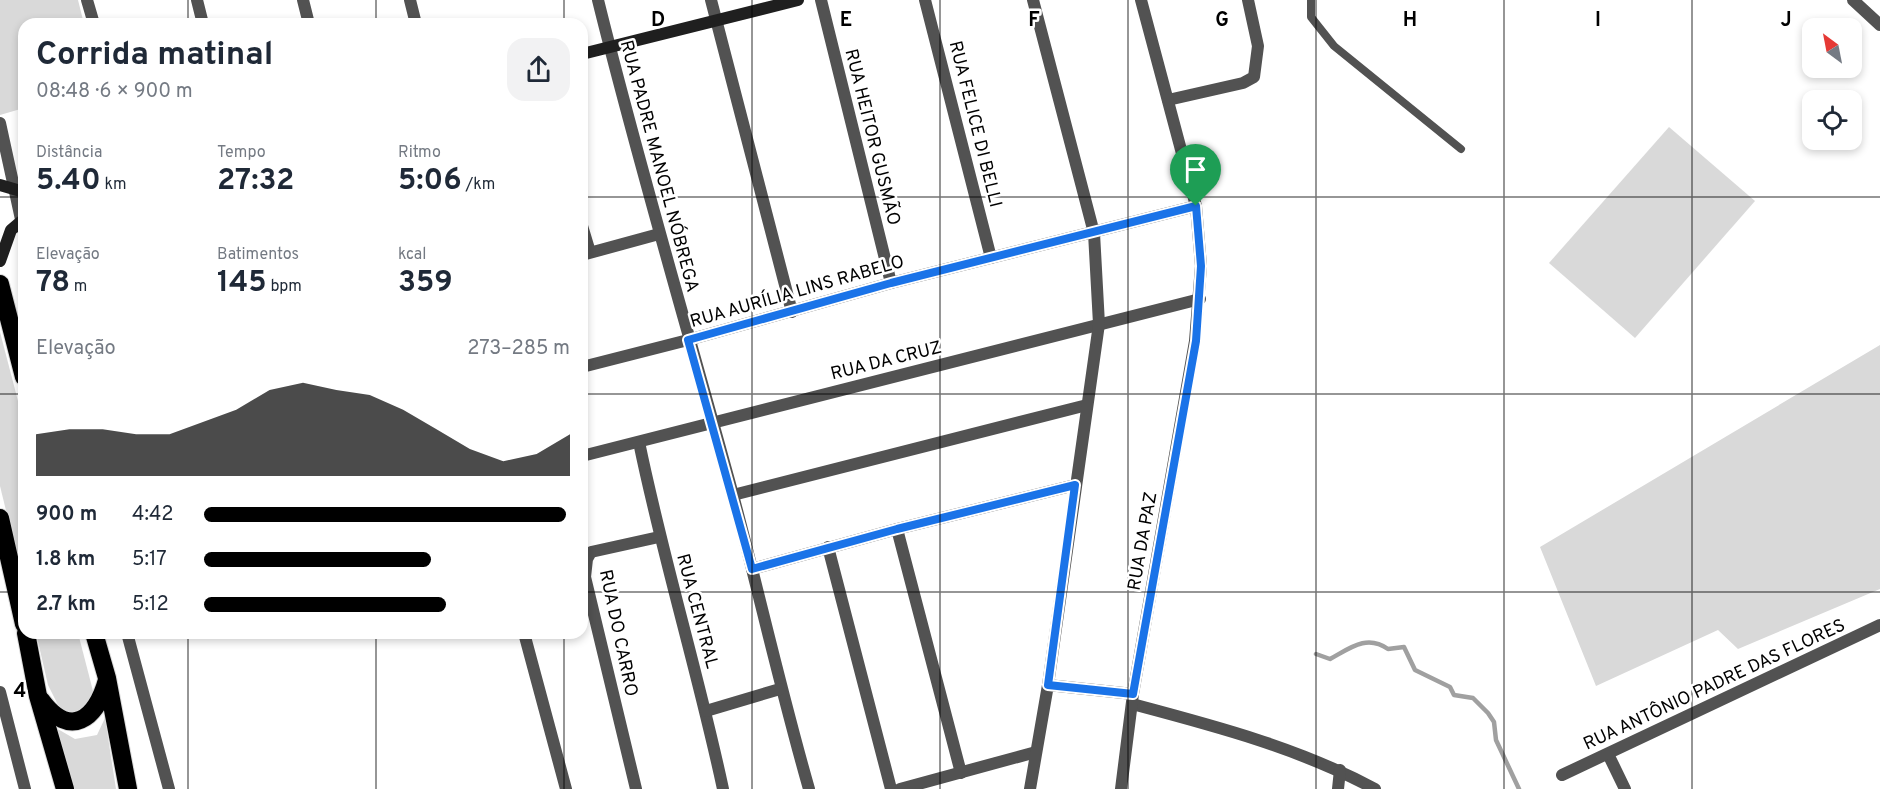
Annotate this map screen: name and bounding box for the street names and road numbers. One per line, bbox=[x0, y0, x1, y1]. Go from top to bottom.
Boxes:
street label: RUA PADRE MANOEL NÓBREGA bbox=[614, 37, 705, 295]
street label: RUA FELICE DI BELLI bbox=[943, 39, 1006, 210]
street label: RUA HEITOR GUSMÃO bbox=[838, 46, 907, 228]
street label: RUA AURÍLIA LINS RABELO bbox=[687, 249, 907, 334]
street label: RUA DA CRUZ bbox=[828, 337, 944, 386]
street label: RUA DA PAZ bbox=[1123, 490, 1163, 592]
street label: RUA CENTRAL bbox=[670, 551, 723, 671]
street label: RUA DO CARRO bbox=[593, 568, 642, 699]
street label: RUA ANTÔNIO PADRE DAS FLORES bbox=[1579, 613, 1849, 756]

